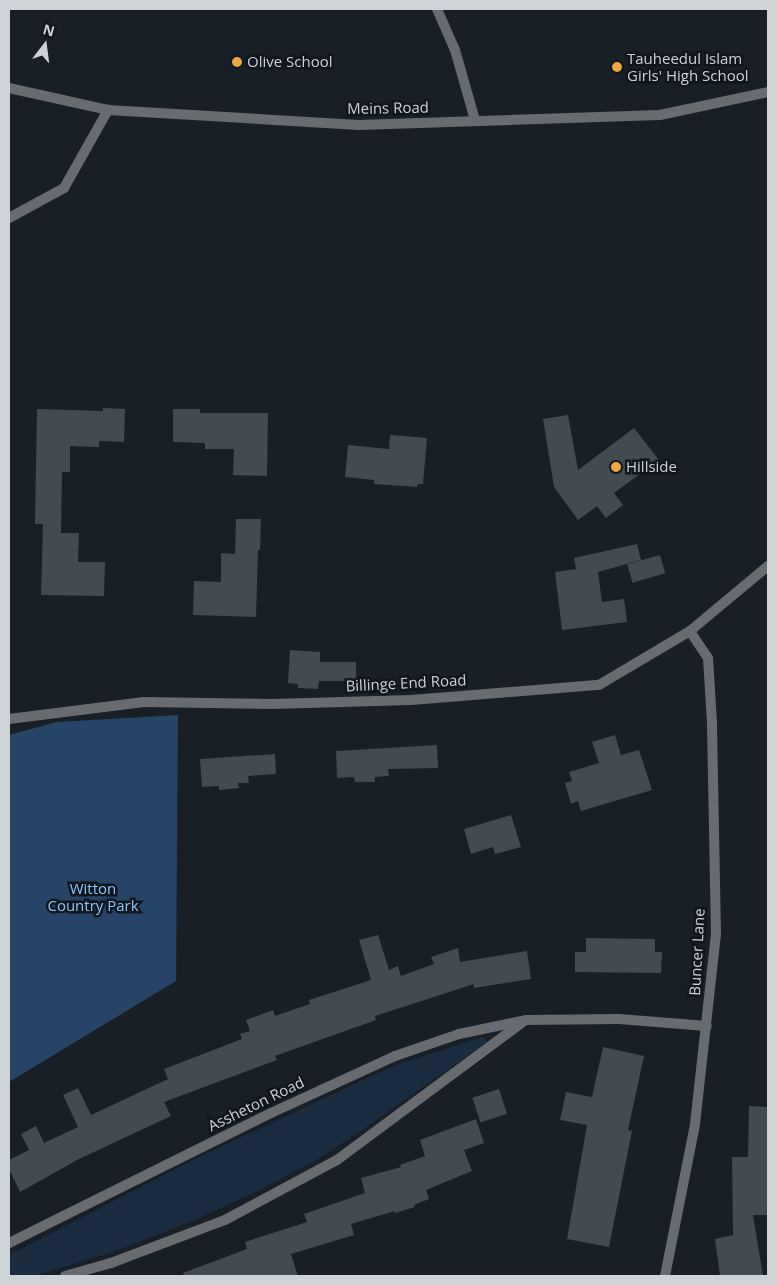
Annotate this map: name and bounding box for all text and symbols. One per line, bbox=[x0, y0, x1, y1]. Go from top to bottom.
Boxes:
text: N bbox=[41, 19, 57, 41]
north arrow bbox=[20, 20, 70, 70]
place label: Tauheedul Islam Girls' High School bbox=[627, 49, 748, 84]
place label: Olive School bbox=[247, 53, 332, 71]
marker: Olive School bbox=[231, 56, 243, 68]
marker: Tauheedul Islam Girls' High School bbox=[611, 61, 623, 73]
street label: Meins Road bbox=[347, 98, 429, 118]
place label: Hillside bbox=[626, 458, 677, 476]
marker: Hillside bbox=[610, 461, 622, 473]
street label: Billinge End Road bbox=[345, 671, 467, 695]
park label: Witton Country Park bbox=[47, 879, 139, 914]
street label: Buncer Lane bbox=[686, 908, 708, 996]
street label: Assheton Road bbox=[205, 1073, 307, 1135]

